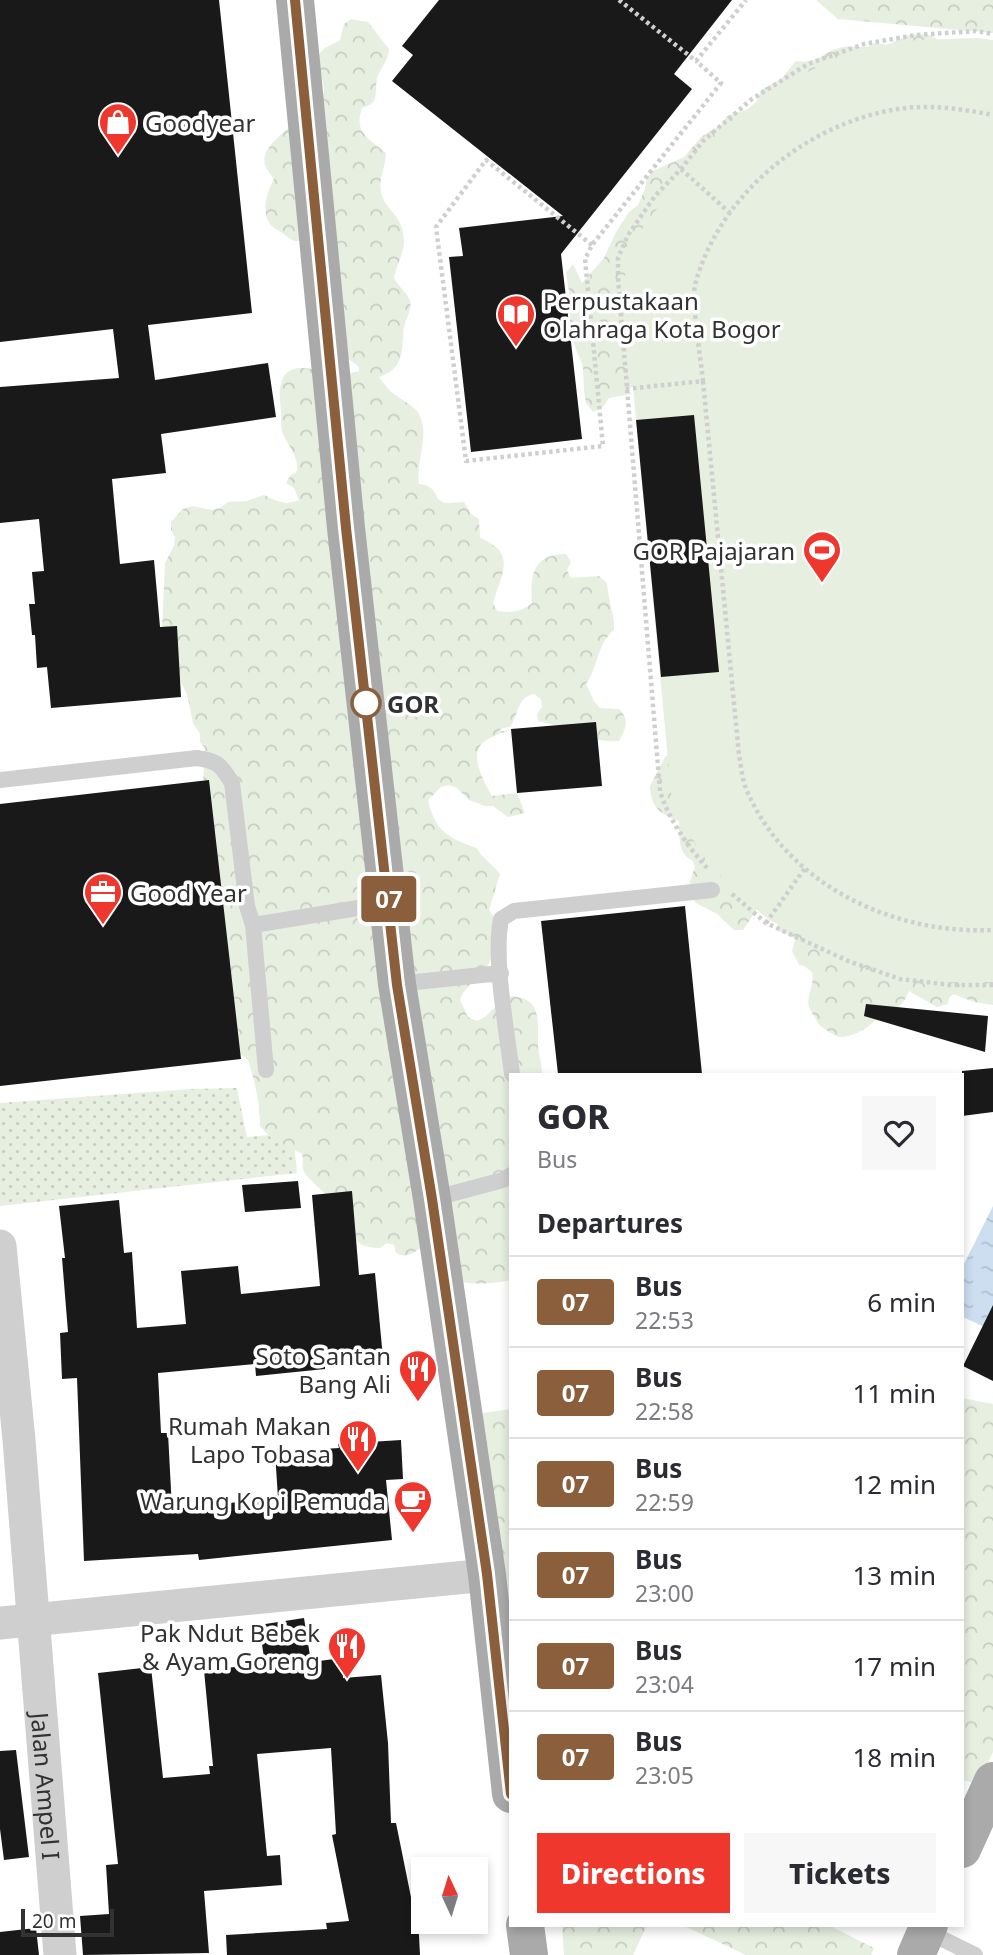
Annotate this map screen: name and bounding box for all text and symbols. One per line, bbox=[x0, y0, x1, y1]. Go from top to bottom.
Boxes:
shop icon: Goodyear bbox=[97, 101, 139, 156]
place label: Goodyear bbox=[145, 106, 256, 139]
place label: Perpustakaan Olahraga Kota Bogor bbox=[543, 284, 781, 345]
library icon: Perpustakaan Olahraga Kota Bogor bbox=[495, 293, 537, 348]
sports icon: GOR Pajajaran bbox=[801, 529, 843, 584]
place label: GOR Pajajaran bbox=[633, 534, 795, 567]
place label: GOR bbox=[387, 687, 439, 720]
marker: GOR bbox=[351, 688, 381, 718]
office icon: Good Year bbox=[82, 871, 124, 926]
place label: Good Year bbox=[130, 876, 247, 909]
line badge: 07 bbox=[358, 876, 420, 922]
text: 07 bbox=[375, 882, 403, 915]
text: GOR bbox=[537, 1094, 609, 1139]
button: heart bbox=[862, 1096, 936, 1170]
text: Bus bbox=[537, 1143, 577, 1175]
text: Departures bbox=[537, 1205, 683, 1241]
text: Bus bbox=[635, 1268, 682, 1304]
text: 6 min bbox=[867, 1284, 936, 1320]
text: 07 bbox=[562, 1285, 589, 1318]
text: 22:53 bbox=[635, 1304, 694, 1336]
place label: Soto Santan Bang Ali bbox=[255, 1339, 391, 1400]
restaurant icon: Soto Santan Bang Ali bbox=[397, 1348, 439, 1403]
text: Bus bbox=[635, 1359, 682, 1395]
text: 11 min bbox=[852, 1375, 936, 1411]
text: 07 bbox=[562, 1376, 589, 1409]
text: 22:58 bbox=[635, 1395, 694, 1427]
place label: Rumah Makan Lapo Tobasa bbox=[168, 1409, 331, 1470]
restaurant icon: Rumah Makan Lapo Tobasa bbox=[337, 1418, 379, 1473]
text: Bus bbox=[635, 1450, 682, 1486]
text: 12 min bbox=[852, 1466, 936, 1502]
text: 07 bbox=[562, 1467, 589, 1500]
cafe icon: Warung Kopi Pemuda bbox=[392, 1479, 434, 1534]
place label: Warung Kopi Pemuda bbox=[140, 1484, 386, 1517]
text: 22:59 bbox=[635, 1486, 694, 1518]
text: Bus bbox=[635, 1541, 682, 1577]
text: 13 min bbox=[852, 1557, 936, 1593]
text: 07 bbox=[562, 1558, 589, 1591]
text: 23:00 bbox=[635, 1577, 694, 1609]
place label: Pak Ndut Bebek & Ayam Goreng bbox=[140, 1616, 320, 1677]
restaurant icon: Pak Ndut Bebek & Ayam Goreng bbox=[326, 1625, 368, 1680]
text: Bus bbox=[635, 1632, 682, 1668]
text: 17 min bbox=[852, 1648, 936, 1684]
text: 07 bbox=[562, 1649, 589, 1682]
text: 23:04 bbox=[635, 1668, 694, 1700]
street label: Jalan Ampel I bbox=[24, 1709, 69, 1861]
text: Bus bbox=[635, 1723, 682, 1759]
text: 18 min bbox=[852, 1739, 936, 1775]
text: 07 bbox=[562, 1740, 589, 1773]
text: 23:05 bbox=[635, 1759, 694, 1791]
button: Directions bbox=[537, 1833, 730, 1913]
button: Tickets bbox=[744, 1833, 936, 1913]
north arrow bbox=[411, 1857, 488, 1934]
map controls bbox=[411, 1857, 488, 1934]
scale bar bbox=[21, 1906, 114, 1938]
text: 20 m bbox=[32, 1908, 76, 1934]

